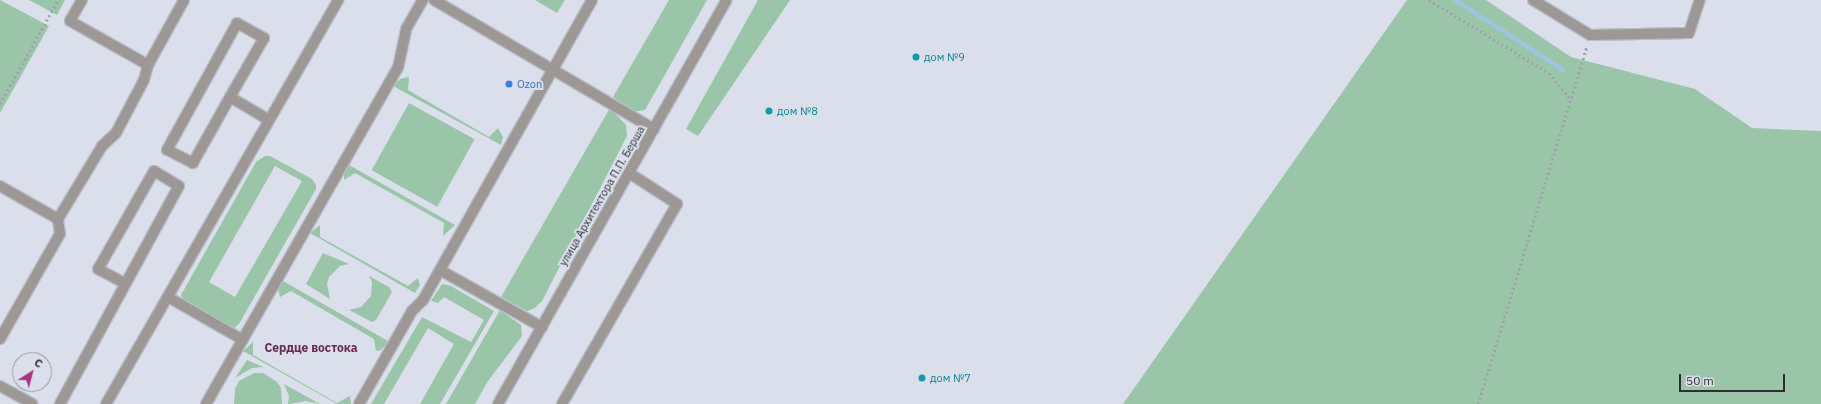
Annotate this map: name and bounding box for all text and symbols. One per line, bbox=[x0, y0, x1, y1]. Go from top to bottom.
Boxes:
place label: дом №9 bbox=[924, 50, 965, 64]
marker: дом №9 bbox=[911, 52, 921, 62]
place label: Ozon bbox=[517, 77, 542, 91]
marker: Ozon bbox=[504, 79, 514, 89]
place label: дом №8 bbox=[777, 104, 818, 118]
marker: дом №8 bbox=[764, 106, 774, 116]
street label: улица Архитектора П.П. Берша bbox=[556, 124, 648, 268]
district label: Сердце востока bbox=[264, 341, 358, 355]
north arrow bbox=[12, 352, 52, 392]
text: С bbox=[31, 355, 45, 371]
scale bar bbox=[1681, 366, 1787, 392]
place label: дом №7 bbox=[930, 371, 971, 385]
marker: дом №7 bbox=[917, 373, 927, 383]
text: 50 m bbox=[1686, 373, 1714, 388]

